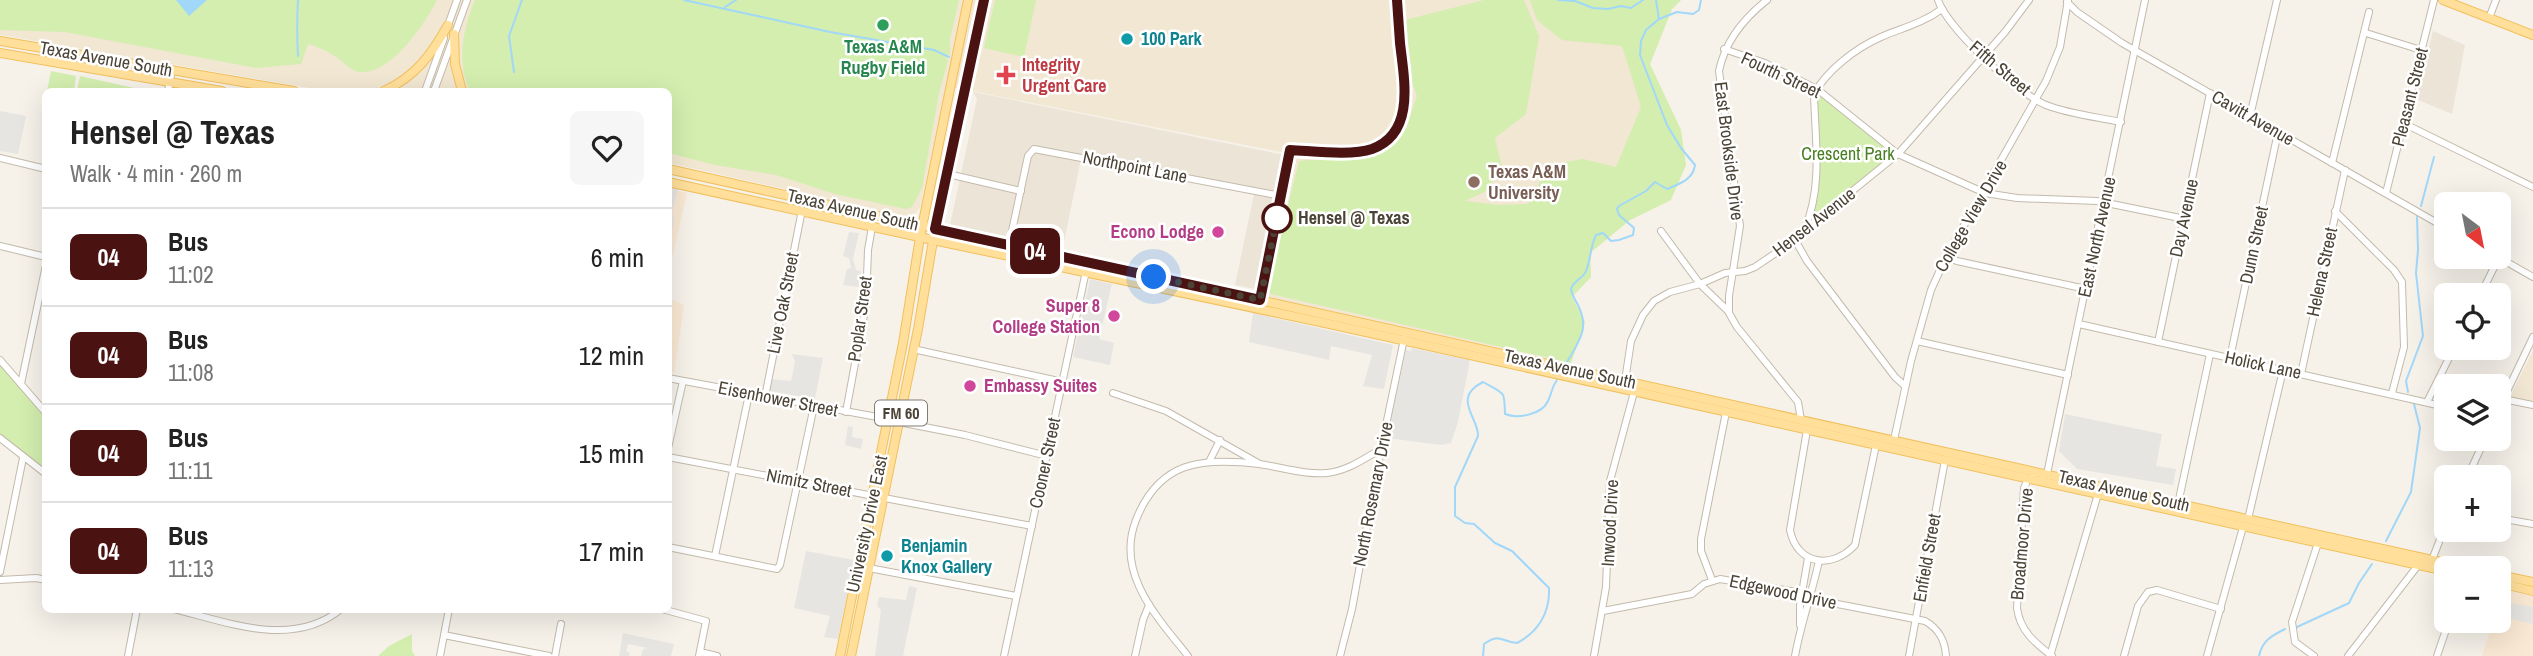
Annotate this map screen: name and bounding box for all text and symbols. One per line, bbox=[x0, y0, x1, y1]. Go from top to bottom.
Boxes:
marker: Texas A&M Rugby Field bbox=[875, 17, 891, 33]
place label: 100 Park bbox=[1141, 26, 1203, 51]
marker: 100 Park bbox=[1119, 31, 1135, 47]
place label: Texas A&M Rugby Field bbox=[841, 34, 925, 80]
street label: Texas Avenue South bbox=[38, 35, 174, 82]
street label: Fifth Street bbox=[1964, 35, 2036, 101]
street label: Fourth Street bbox=[1737, 45, 1825, 104]
street label: Pleasant Street bbox=[2385, 45, 2434, 149]
place label: Integrity Urgent Care bbox=[1022, 52, 1106, 98]
marker: Integrity Urgent Care bbox=[996, 65, 1016, 85]
street label: East Brookside Drive bbox=[1709, 80, 1750, 222]
street label: Cavitt Avenue bbox=[2207, 84, 2299, 151]
text: Hensel @ Texas bbox=[70, 110, 275, 154]
button: heart bbox=[570, 111, 644, 185]
park label: Crescent Park bbox=[1801, 141, 1895, 166]
street label: Northpoint Lane bbox=[1081, 144, 1189, 189]
street label: College View Drive bbox=[1928, 155, 2013, 277]
text: Walk · 4 min · 260 m bbox=[70, 158, 242, 189]
place label: Texas A&M University bbox=[1488, 159, 1566, 205]
marker: Texas A&M University bbox=[1466, 174, 1482, 190]
street label: East North Avenue bbox=[2072, 174, 2122, 300]
street label: Day Avenue bbox=[2163, 176, 2204, 259]
street label: Hensel Avenue bbox=[1767, 181, 1860, 262]
street label: Texas Avenue South bbox=[785, 182, 921, 237]
north arrow bbox=[2434, 192, 2511, 270]
map controls bbox=[2434, 192, 2511, 633]
marker: Hensel @ Texas bbox=[1262, 203, 1292, 233]
street label: Dunn Street bbox=[2233, 204, 2274, 286]
place label: Hensel @ Texas bbox=[1298, 205, 1410, 230]
place label: Econo Lodge bbox=[1111, 219, 1204, 244]
text: Bus bbox=[168, 224, 208, 259]
marker: Econo Lodge bbox=[1210, 224, 1226, 240]
street label: Helena Street bbox=[2300, 225, 2343, 319]
line badge: 04 bbox=[1004, 228, 1066, 274]
text: 04 bbox=[1024, 235, 1046, 267]
text: 6 min bbox=[591, 240, 644, 275]
text: 04 bbox=[98, 241, 119, 273]
street label: Live Oak Street bbox=[760, 250, 805, 356]
text: 11:02 bbox=[168, 259, 214, 290]
your location bbox=[1136, 259, 1171, 294]
street label: Poplar Street bbox=[841, 275, 878, 363]
button: locate bbox=[2434, 283, 2511, 360]
place label: Super 8 College Station bbox=[993, 293, 1100, 339]
marker: Super 8 College Station bbox=[1106, 308, 1122, 324]
text: Bus bbox=[168, 322, 208, 357]
text: 12 min bbox=[579, 338, 644, 373]
text: 04 bbox=[98, 339, 119, 371]
street label: Texas Avenue South bbox=[1502, 342, 1638, 395]
street label: Holick Lane bbox=[2222, 344, 2304, 385]
text: 11:08 bbox=[168, 357, 214, 388]
place label: Embassy Suites bbox=[984, 373, 1097, 398]
button: layers bbox=[2434, 374, 2511, 451]
street label: Eisenhower Street bbox=[716, 375, 840, 422]
marker: Embassy Suites bbox=[962, 378, 978, 394]
road number: FM 60 bbox=[875, 400, 927, 426]
street label: Cooner Street bbox=[1023, 415, 1066, 510]
street label: North Rosemary Drive bbox=[1346, 419, 1399, 568]
text: Bus bbox=[168, 420, 208, 455]
text: 15 min bbox=[579, 436, 644, 471]
text: 04 bbox=[98, 437, 119, 469]
street label: University Drive East bbox=[840, 453, 893, 595]
text: 11:11 bbox=[168, 455, 212, 486]
street label: Nimitz Street bbox=[764, 462, 854, 503]
street label: Texas Avenue South bbox=[2056, 463, 2192, 518]
button: + bbox=[2434, 465, 2511, 542]
street label: Inwood Drive bbox=[1595, 479, 1624, 567]
street label: Broadmoor Drive bbox=[2004, 487, 2039, 601]
street label: Enfield Street bbox=[1906, 512, 1947, 604]
text: Bus bbox=[168, 518, 208, 553]
place label: Benjamin Knox Gallery bbox=[901, 533, 993, 579]
text: 17 min bbox=[579, 534, 644, 569]
text: 04 bbox=[98, 535, 119, 567]
marker: Benjamin Knox Gallery bbox=[879, 548, 895, 564]
text: 11:13 bbox=[168, 553, 214, 584]
button: − bbox=[2434, 556, 2511, 633]
street label: Edgewood Drive bbox=[1727, 568, 1839, 615]

